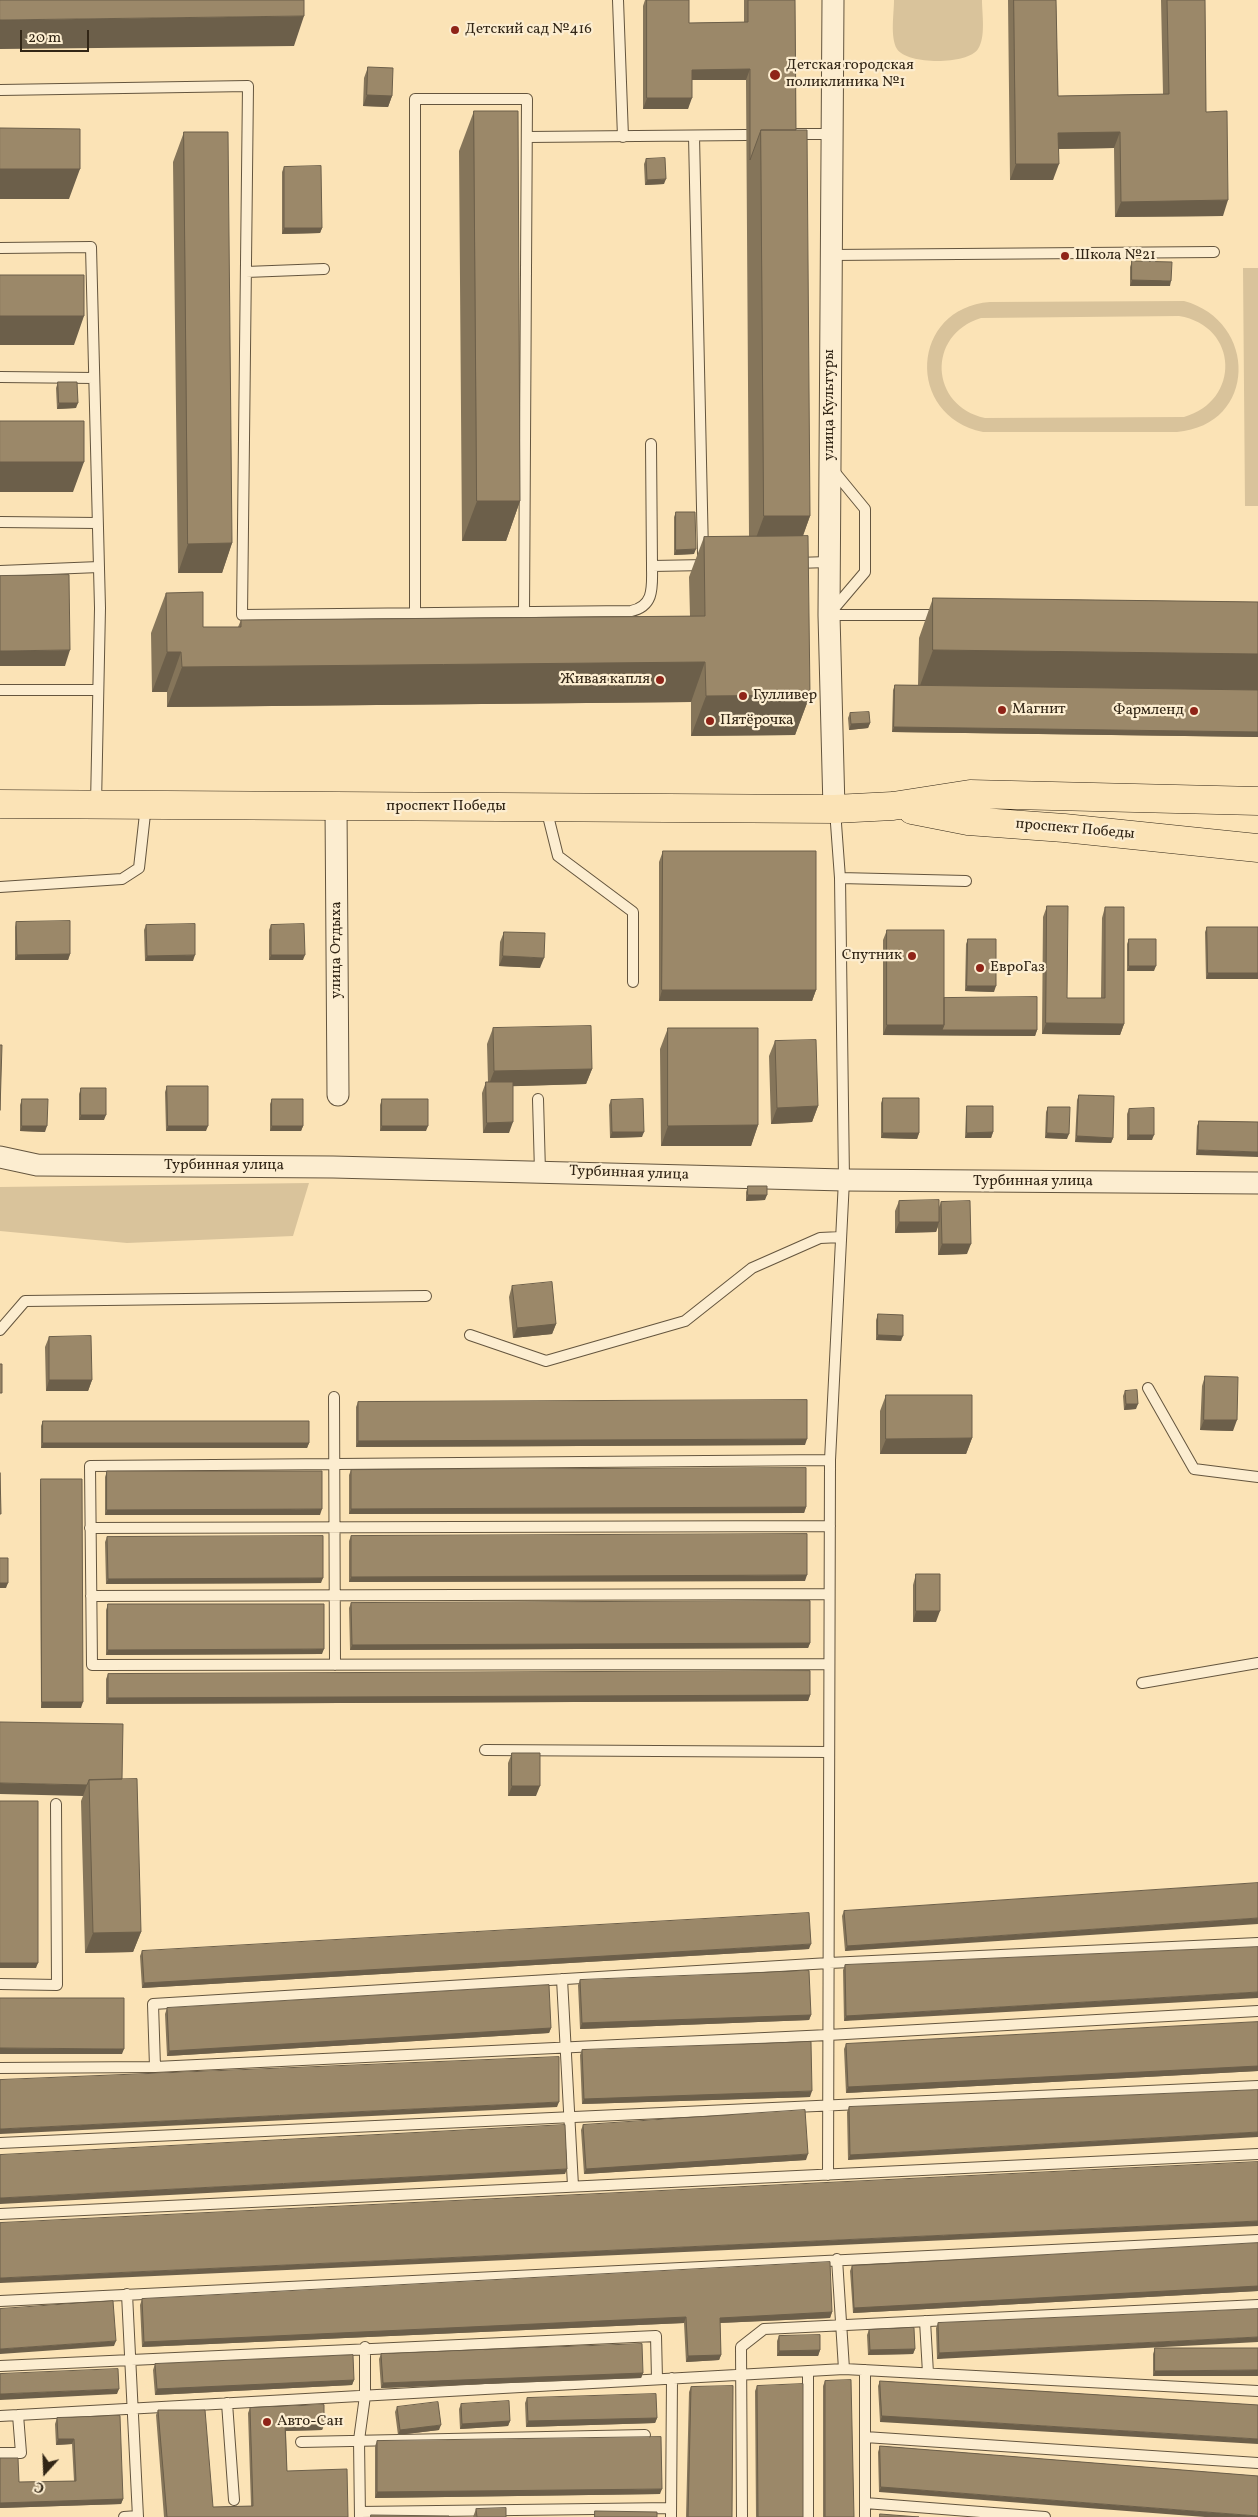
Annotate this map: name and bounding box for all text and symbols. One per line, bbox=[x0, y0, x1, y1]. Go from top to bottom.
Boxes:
scale bar bbox=[22, 20, 91, 52]
place label: Детский сад №416 bbox=[465, 21, 592, 39]
marker: Детский сад №416 bbox=[449, 24, 461, 36]
text: 20 m bbox=[28, 28, 61, 49]
place label: Детская городская поликлиника №1 bbox=[786, 57, 914, 92]
marker: Детская городская поликлиника №1 bbox=[768, 68, 782, 82]
place label: Школа №21 bbox=[1075, 247, 1156, 265]
marker: Школа №21 bbox=[1059, 250, 1071, 262]
street label: улица Культуры bbox=[821, 349, 839, 461]
place label: Живая капля bbox=[560, 671, 650, 689]
marker: Живая капля bbox=[654, 674, 666, 686]
place label: Гулливер bbox=[753, 687, 817, 705]
marker: Гулливер bbox=[737, 690, 749, 702]
place label: Магнит bbox=[1012, 701, 1066, 719]
place label: Фармленд bbox=[1113, 702, 1184, 720]
marker: Магнит bbox=[996, 704, 1008, 716]
marker: Фармленд bbox=[1188, 705, 1200, 717]
place label: Пятёрочка bbox=[720, 712, 794, 730]
marker: Пятёрочка bbox=[704, 715, 716, 727]
street label: проспект Победы bbox=[386, 798, 506, 816]
street label: проспект Победы bbox=[1015, 816, 1135, 844]
street label: улица Отдыха bbox=[328, 901, 346, 999]
place label: Спутник bbox=[842, 947, 902, 965]
marker: Спутник bbox=[906, 950, 918, 962]
place label: ЕвроГаз bbox=[990, 959, 1045, 977]
marker: ЕвроГаз bbox=[974, 962, 986, 974]
street label: Турбинная улица bbox=[164, 1157, 284, 1175]
street label: Турбинная улица bbox=[569, 1163, 689, 1185]
street label: Турбинная улица bbox=[973, 1173, 1093, 1191]
place label: Авто-Сан bbox=[277, 2413, 343, 2431]
marker: Авто-Сан bbox=[261, 2416, 273, 2428]
north arrow bbox=[20, 2447, 70, 2497]
text: С bbox=[32, 2476, 47, 2497]

